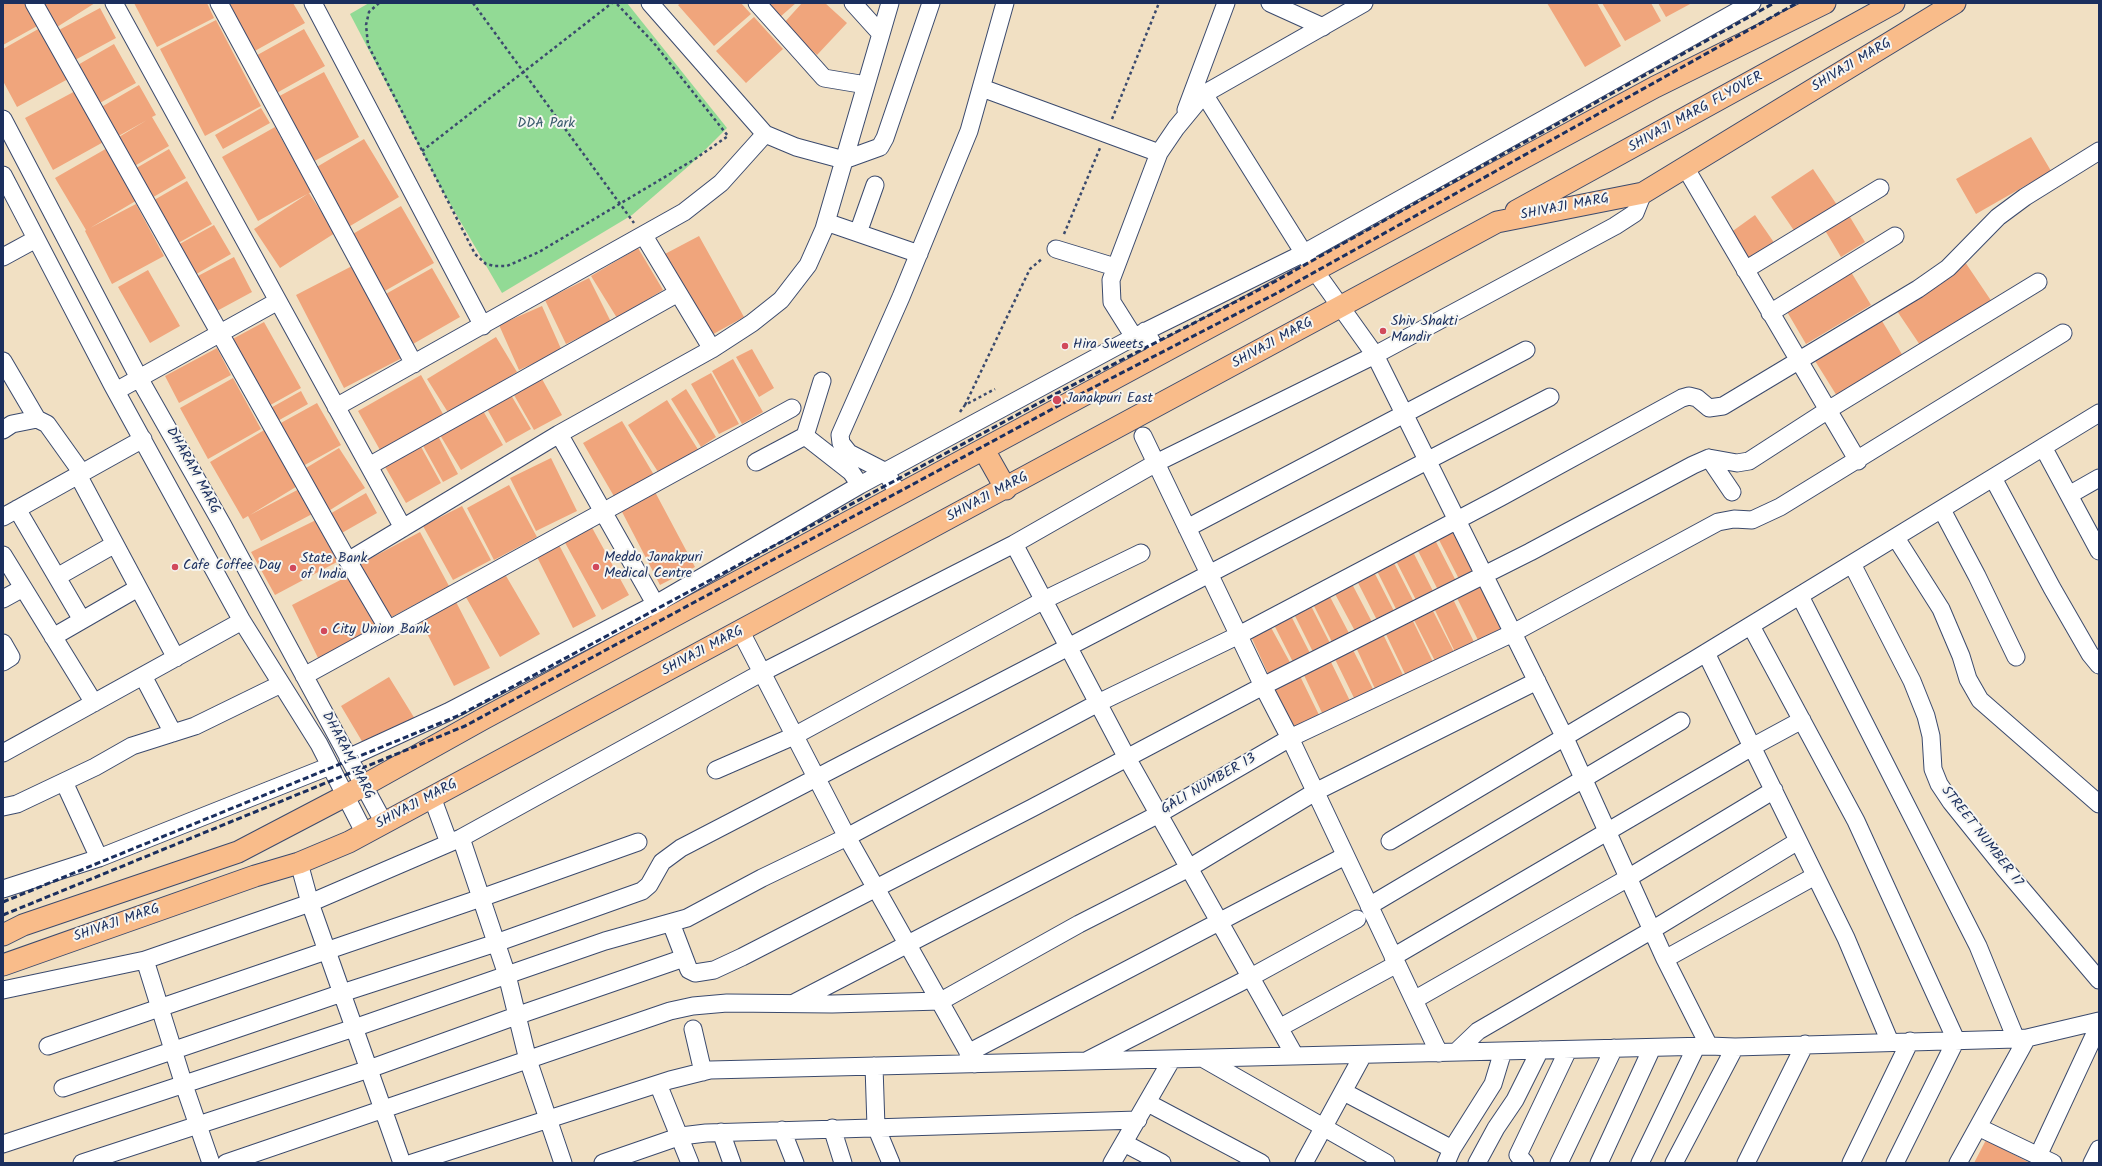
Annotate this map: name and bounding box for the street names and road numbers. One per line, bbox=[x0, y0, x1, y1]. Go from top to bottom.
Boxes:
street label: SHIVAJI MARG bbox=[1809, 36, 1895, 96]
street label: SHIVAJI MARG FLYOVER bbox=[1626, 69, 1766, 157]
street label: SHIVAJI MARG bbox=[1519, 191, 1611, 225]
street label: SHIVAJI MARG bbox=[1230, 315, 1316, 373]
street label: DHARAM MARG bbox=[161, 425, 223, 517]
street label: SHIVAJI MARG bbox=[944, 469, 1032, 527]
street label: SHIVAJI MARG bbox=[659, 623, 747, 681]
street label: DHARAM MARG bbox=[317, 709, 377, 803]
street label: GALI NUMBER 13 bbox=[1159, 751, 1259, 819]
street label: SHIVAJI MARG bbox=[373, 776, 461, 834]
street label: STREET NUMBER 17 bbox=[1936, 783, 2026, 891]
street label: SHIVAJI MARG bbox=[72, 901, 162, 947]

